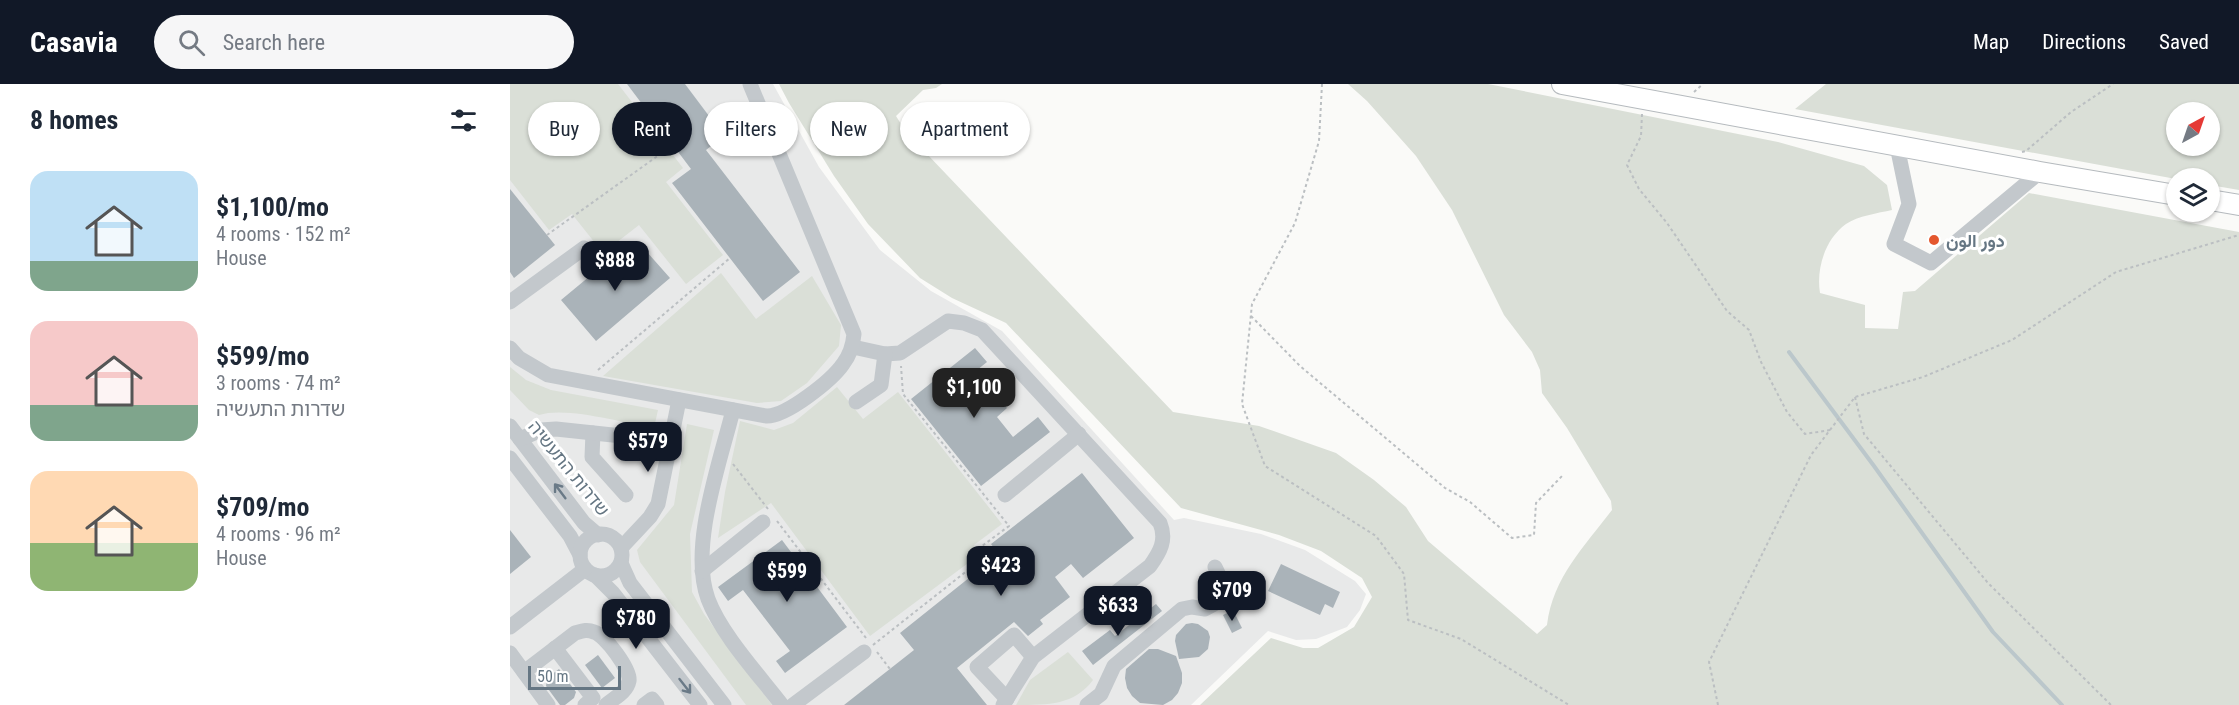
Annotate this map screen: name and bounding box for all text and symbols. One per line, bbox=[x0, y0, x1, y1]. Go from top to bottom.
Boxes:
search box bbox=[154, 15, 574, 69]
text: Casavia bbox=[30, 26, 118, 59]
icon: search bbox=[175, 26, 208, 59]
text: Search here bbox=[223, 30, 325, 55]
text: Map bbox=[1973, 30, 2009, 54]
text: Directions bbox=[2042, 30, 2126, 54]
text: Saved bbox=[2159, 30, 2209, 54]
chip: Buy bbox=[528, 102, 600, 156]
chip: Rent bbox=[612, 102, 692, 156]
chip: Filters bbox=[704, 102, 798, 156]
chip: New bbox=[810, 102, 888, 156]
chip: Apartment bbox=[900, 102, 1030, 156]
north arrow bbox=[2166, 102, 2220, 156]
map controls bbox=[2166, 102, 2220, 222]
icon: filters bbox=[447, 104, 480, 137]
text: 8 homes bbox=[30, 105, 118, 135]
button: layers bbox=[2166, 168, 2220, 222]
text: $1,100/mo bbox=[216, 192, 329, 222]
icon: home bbox=[78, 195, 150, 267]
text: 4 rooms · 152 m² bbox=[216, 222, 351, 246]
place label: دور الون bbox=[1946, 230, 2005, 252]
marker: دور الون bbox=[1927, 233, 1941, 247]
pin: $888 bbox=[579, 241, 651, 292]
text: House bbox=[216, 246, 267, 270]
text: $888 bbox=[595, 248, 635, 272]
text: $599/mo bbox=[216, 341, 309, 371]
icon: home bbox=[78, 345, 150, 417]
pin: $1,100 bbox=[925, 368, 1023, 419]
text: 3 rooms · 74 m² bbox=[216, 371, 341, 395]
text: $1,100 bbox=[946, 375, 1002, 399]
text: שדרות התעשיה bbox=[216, 397, 345, 421]
street label: שדרות התעשיה bbox=[524, 416, 614, 520]
pin: $579 bbox=[612, 422, 684, 473]
text: $579 bbox=[628, 429, 668, 453]
one-way arrow bbox=[553, 483, 566, 499]
text: $709/mo bbox=[216, 492, 309, 522]
icon: home bbox=[78, 495, 150, 567]
text: 4 rooms · 96 m² bbox=[216, 522, 341, 546]
text: House bbox=[216, 546, 267, 570]
pin: $423 bbox=[965, 546, 1037, 597]
pin: $599 bbox=[751, 552, 823, 603]
text: $423 bbox=[981, 553, 1021, 577]
text: $599 bbox=[767, 559, 807, 583]
pin: $709 bbox=[1196, 571, 1268, 622]
text: $709 bbox=[1212, 578, 1252, 602]
pin: $633 bbox=[1082, 586, 1154, 637]
text: $633 bbox=[1098, 593, 1138, 617]
pin: $780 bbox=[600, 599, 672, 650]
text: $780 bbox=[616, 606, 656, 630]
scale bar bbox=[528, 663, 621, 690]
text: 50 m bbox=[537, 667, 569, 686]
one-way arrow bbox=[678, 677, 691, 693]

